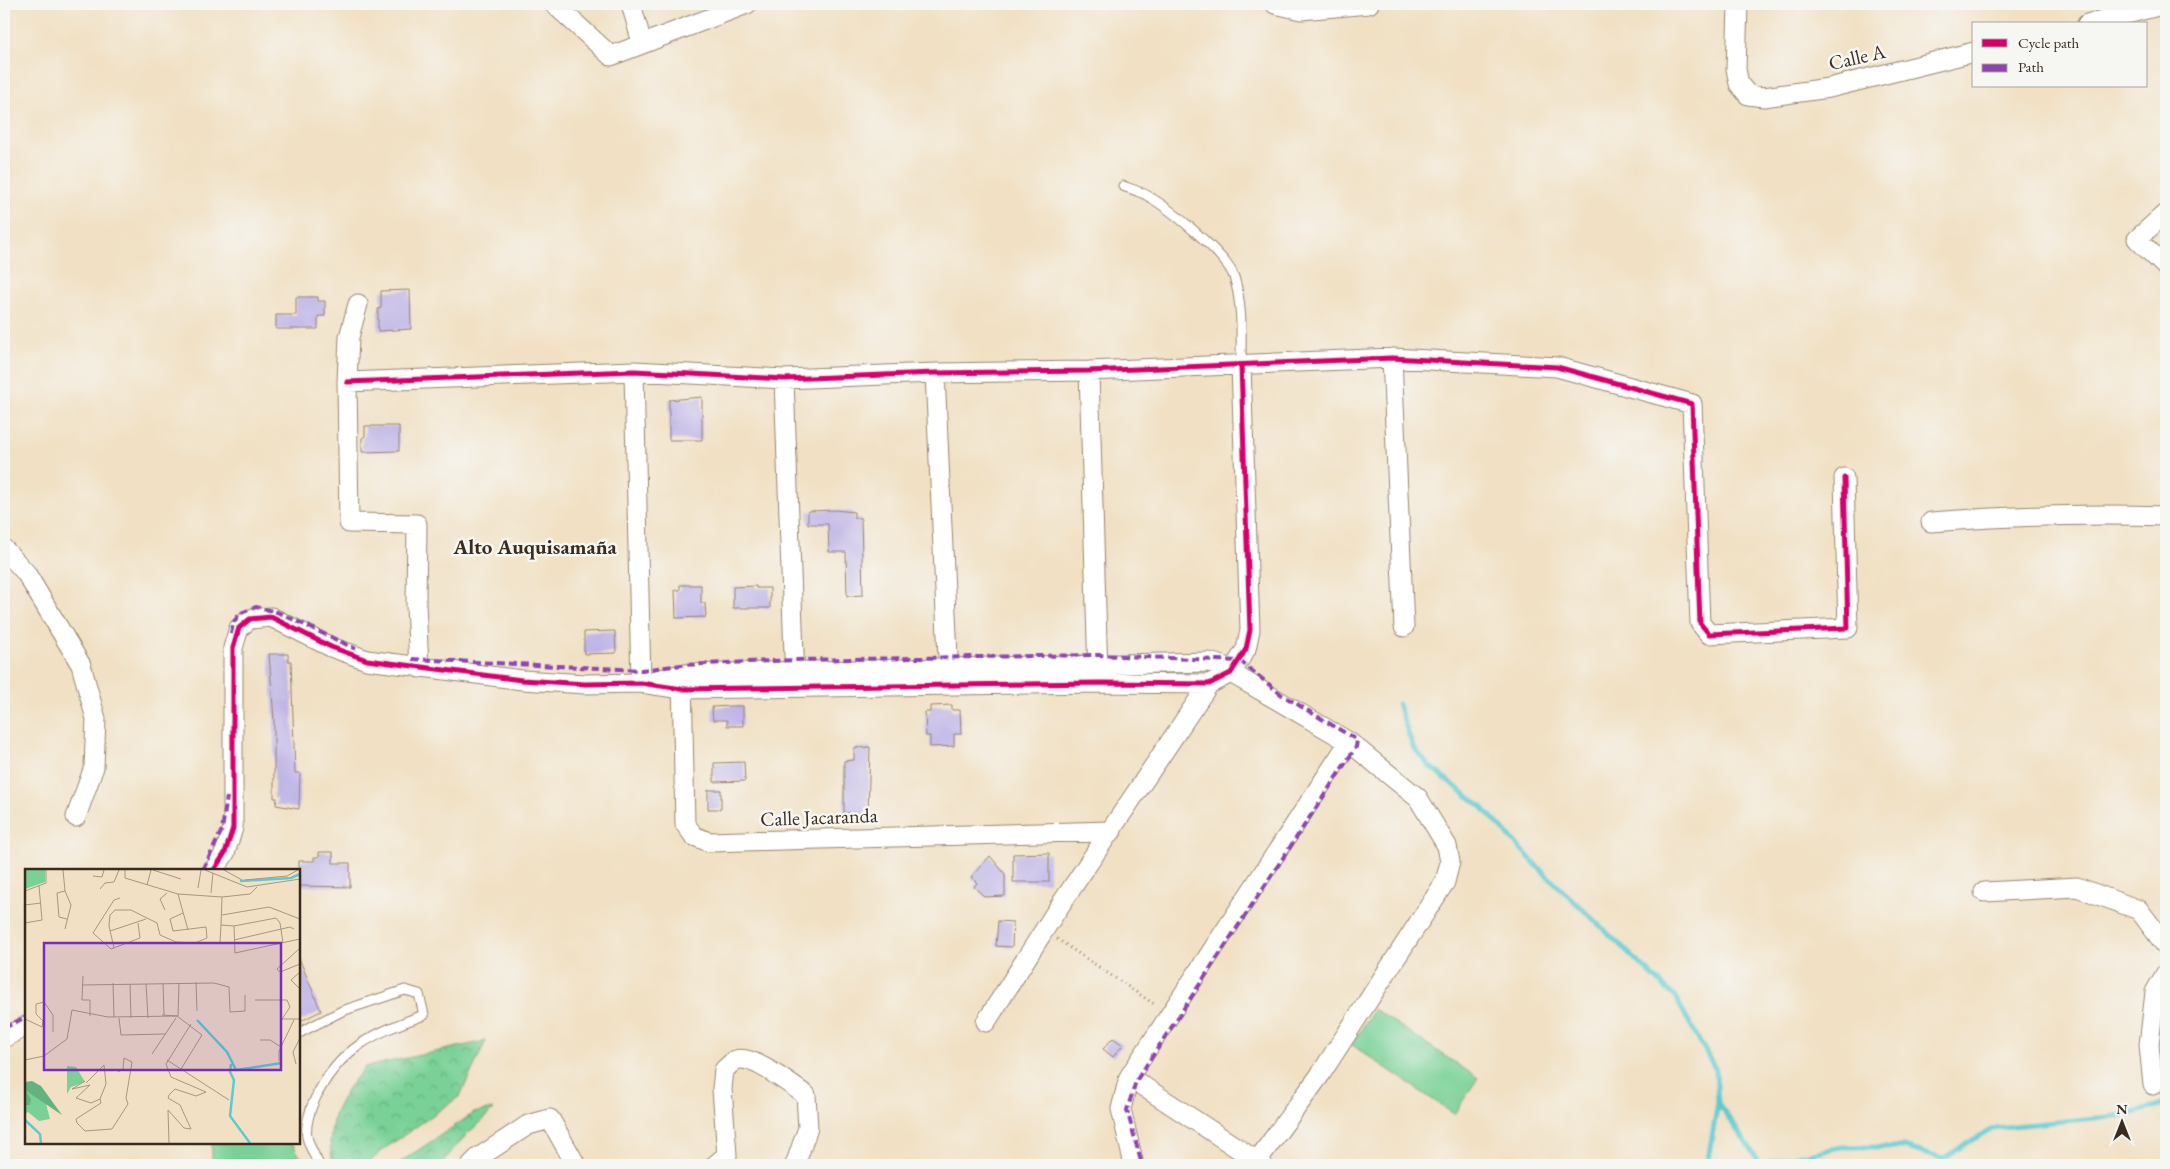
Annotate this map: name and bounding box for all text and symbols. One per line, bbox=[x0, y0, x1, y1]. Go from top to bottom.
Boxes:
legend bbox=[1972, 22, 2148, 88]
text: Cycle path bbox=[2018, 33, 2080, 52]
street label: Calle A bbox=[1826, 38, 1888, 76]
text: Path bbox=[2018, 57, 2044, 76]
district label: Alto Auquisamaña bbox=[452, 533, 618, 560]
street label: Calle Jacaranda bbox=[760, 802, 878, 832]
inset map bbox=[25, 869, 300, 1144]
north arrow bbox=[2098, 1096, 2148, 1146]
text: N bbox=[2116, 1100, 2128, 1118]

